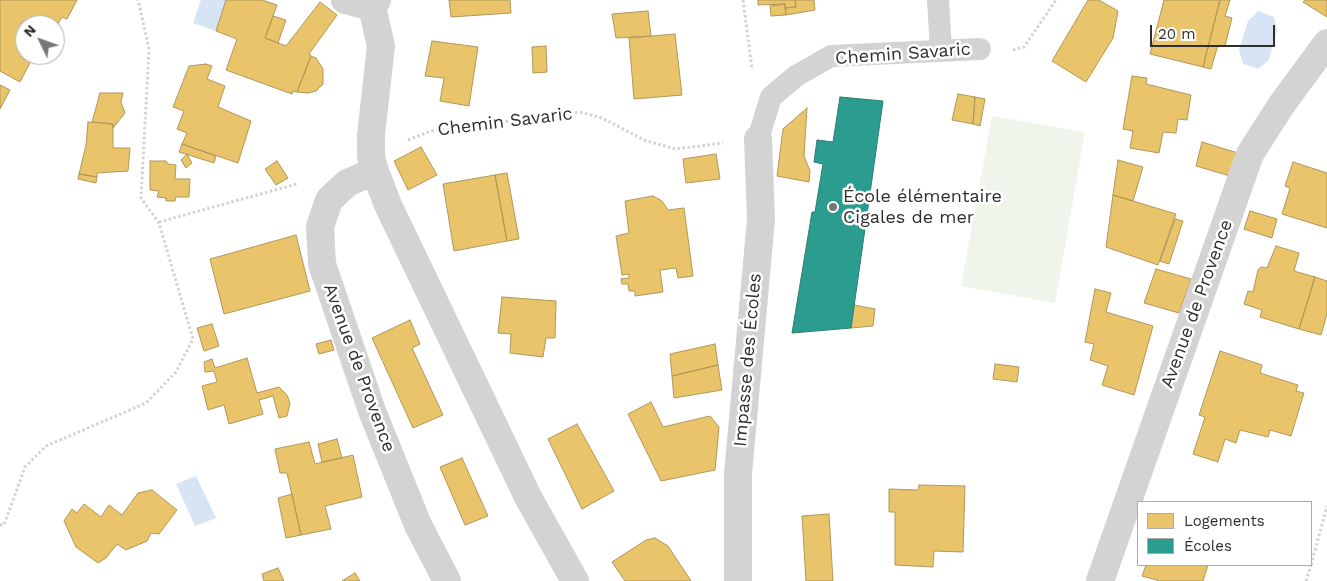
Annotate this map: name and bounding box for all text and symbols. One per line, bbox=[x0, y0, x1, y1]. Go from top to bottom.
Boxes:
north arrow bbox=[15, 15, 65, 65]
scale bar bbox=[1152, 15, 1277, 47]
text: N bbox=[20, 21, 39, 40]
text: 20 m bbox=[1158, 25, 1196, 43]
street label: Chemin Savaric bbox=[834, 38, 972, 70]
street label: Chemin Savaric bbox=[436, 103, 574, 141]
place label: École élémentaire Cigales de mer bbox=[843, 186, 1002, 228]
marker: École élémentaire Cigales de mer bbox=[827, 201, 839, 213]
street label: Avenue de Provence bbox=[1156, 217, 1238, 391]
street label: Impasse des Écoles bbox=[730, 272, 766, 448]
street label: Avenue de Provence bbox=[318, 281, 400, 455]
legend bbox=[1137, 501, 1312, 566]
text: Logements bbox=[1184, 512, 1265, 530]
text: Écoles bbox=[1184, 537, 1232, 555]

